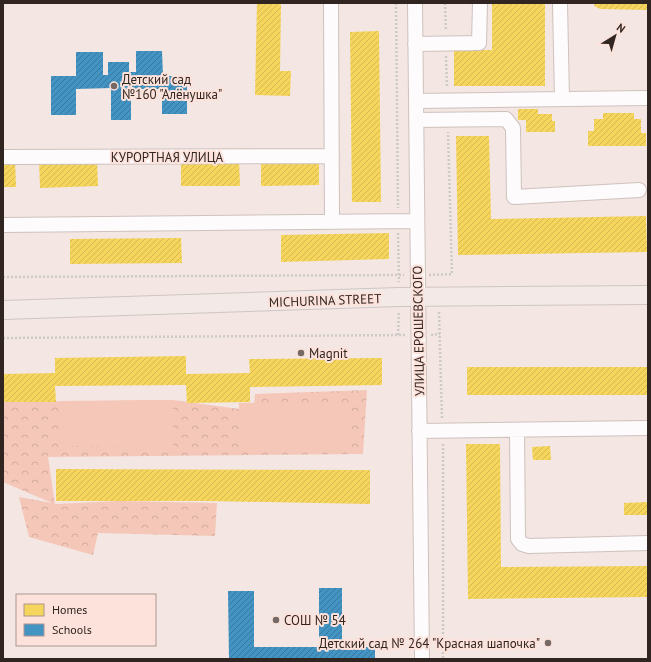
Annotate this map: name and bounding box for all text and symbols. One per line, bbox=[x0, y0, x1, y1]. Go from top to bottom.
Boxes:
north arrow bbox=[595, 16, 635, 56]
text: N bbox=[614, 20, 628, 36]
place label: Детский сад №160 "Алёнушка" bbox=[122, 71, 222, 103]
marker: Детский сад №160 "Алёнушка" bbox=[109, 81, 119, 91]
street label: КУРОРТНАЯ УЛИЦА bbox=[111, 149, 224, 166]
street label: УЛИЦА ЕРОШЕВСКОГО bbox=[409, 266, 428, 396]
street label: MICHURINA STREET bbox=[268, 290, 382, 311]
place label: Magnit bbox=[309, 345, 348, 362]
marker: Magnit bbox=[296, 348, 306, 358]
legend bbox=[16, 594, 156, 646]
text: Homes bbox=[52, 602, 87, 617]
place label: СОШ № 54 bbox=[284, 612, 346, 629]
marker: СОШ № 54 bbox=[271, 615, 281, 625]
text: Schools bbox=[52, 622, 92, 637]
place label: Детский сад № 264 "Красная шапочка" bbox=[319, 635, 540, 652]
marker: Детский сад № 264 "Красная шапочка" bbox=[543, 638, 553, 648]

